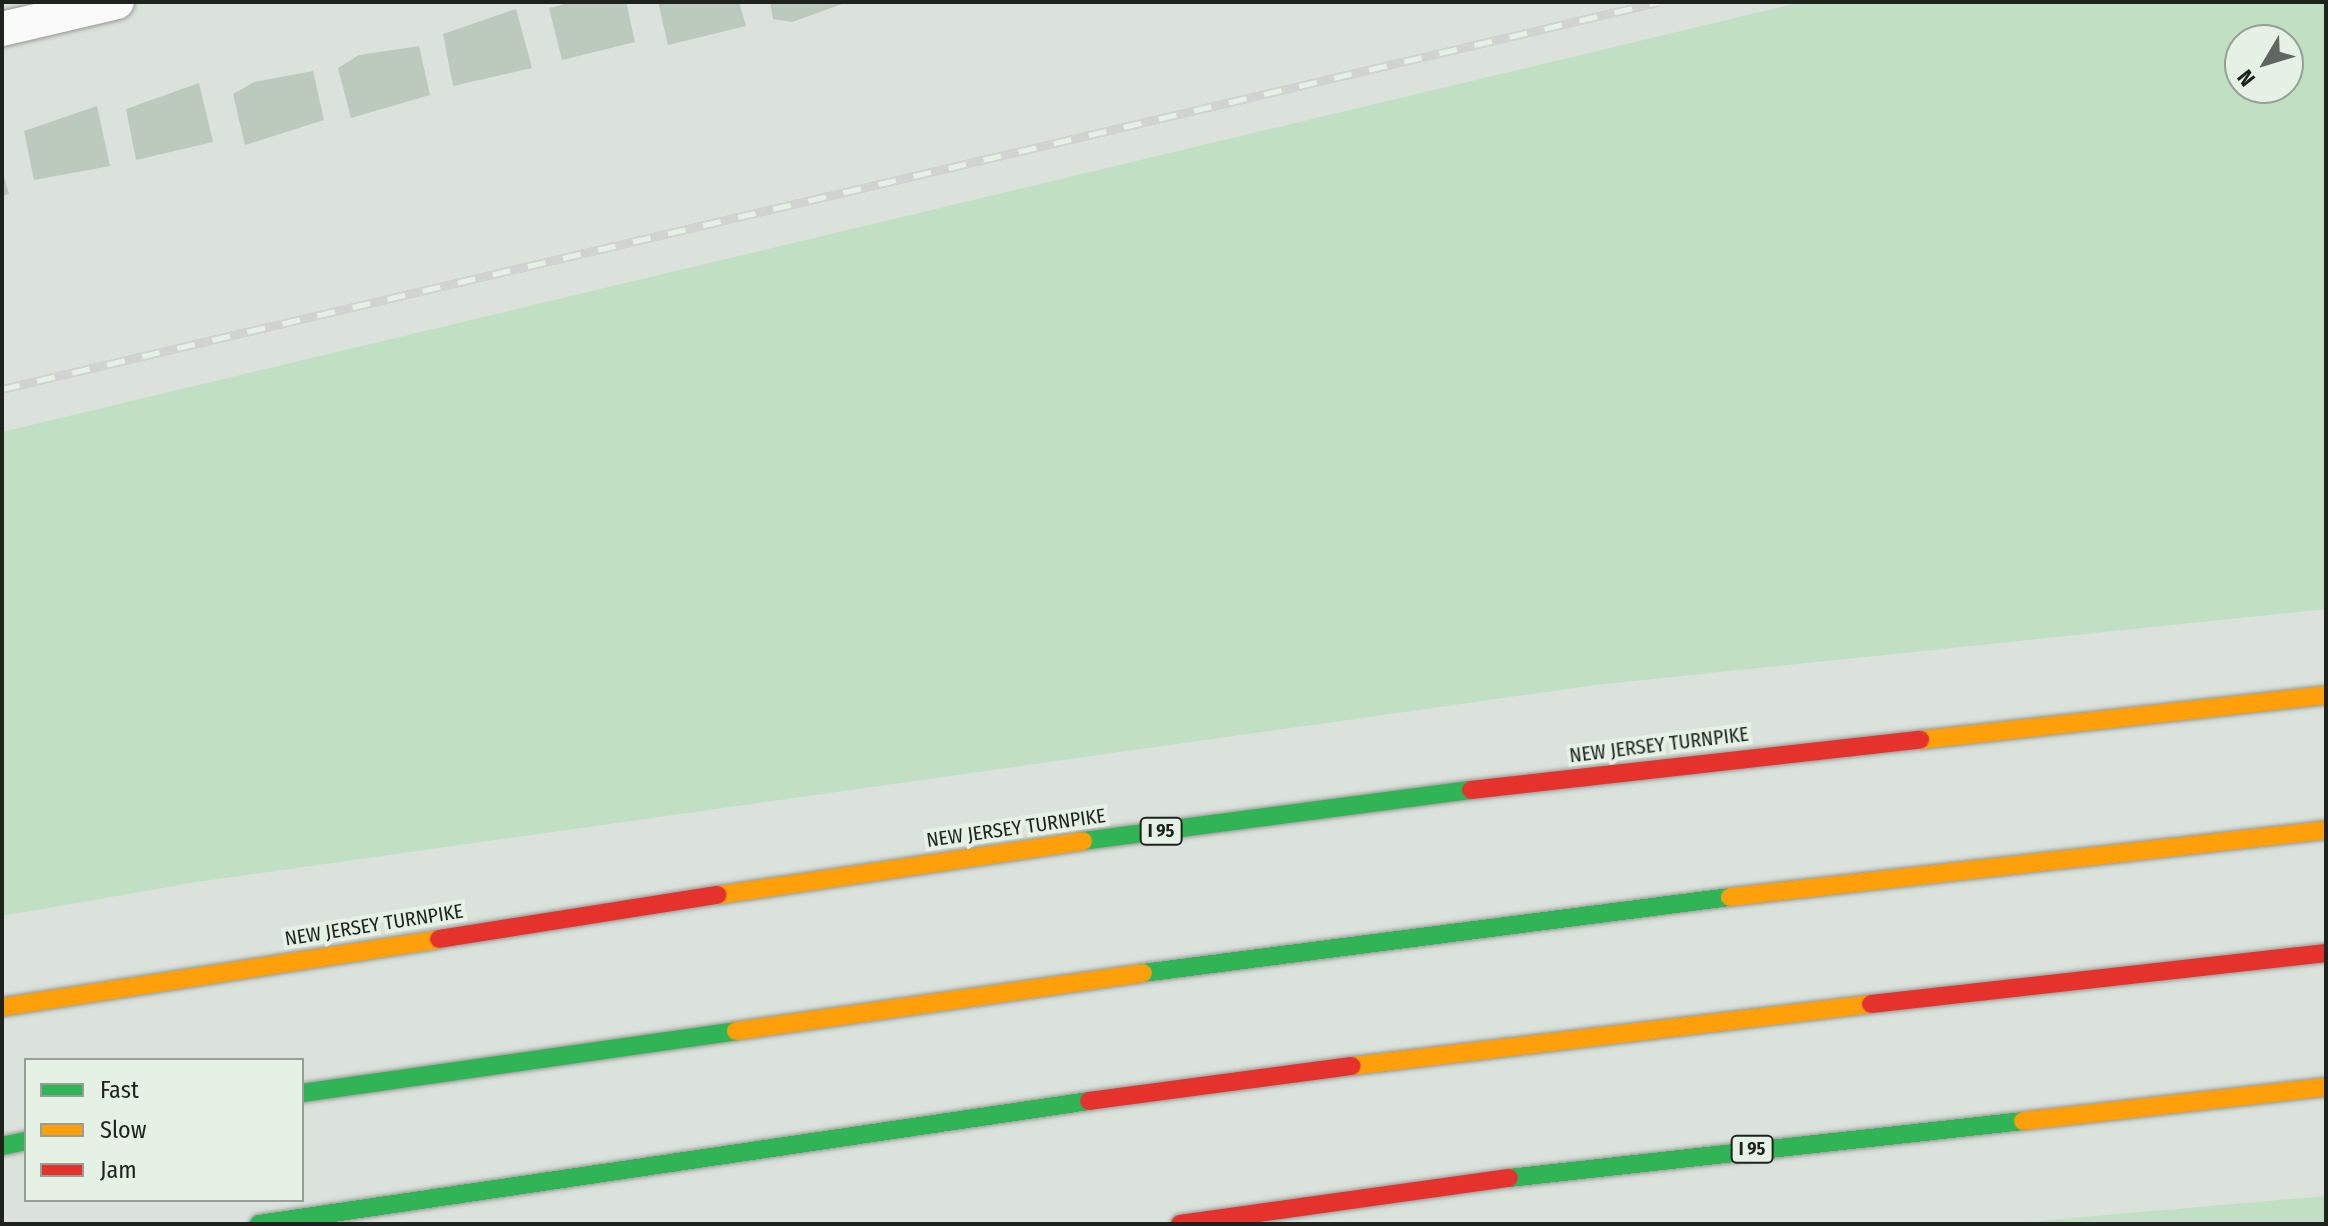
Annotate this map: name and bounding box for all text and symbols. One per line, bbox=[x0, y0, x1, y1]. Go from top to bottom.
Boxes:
north arrow bbox=[2224, 24, 2304, 104]
text: N bbox=[2232, 64, 2261, 91]
street label: NEW JERSEY TURNPIKE bbox=[1568, 722, 1750, 768]
street label: NEW JERSEY TURNPIKE bbox=[925, 804, 1107, 852]
road number: I 95 bbox=[1139, 817, 1183, 845]
street label: NEW JERSEY TURNPIKE bbox=[283, 899, 465, 951]
legend bbox=[24, 1058, 304, 1202]
text: Fast bbox=[100, 1076, 139, 1104]
text: Slow bbox=[100, 1116, 146, 1144]
road number: I 95 bbox=[1730, 1135, 1774, 1163]
text: Jam bbox=[100, 1156, 137, 1184]

